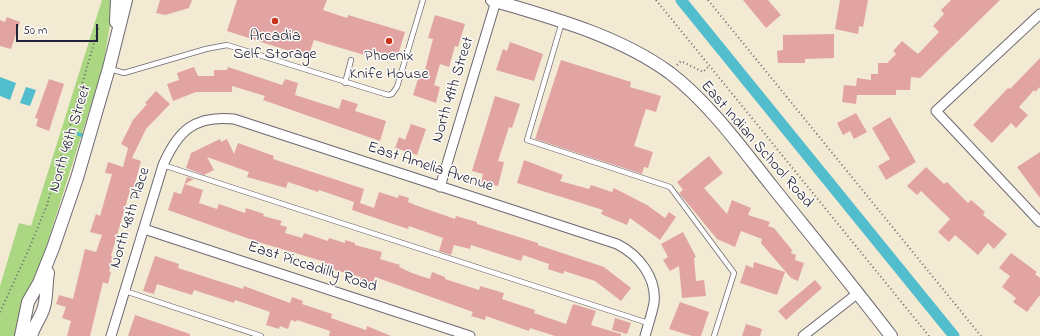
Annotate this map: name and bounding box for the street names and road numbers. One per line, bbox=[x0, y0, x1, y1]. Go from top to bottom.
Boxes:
street label: North 49th Street bbox=[429, 35, 479, 145]
street label: East Indian School Road bbox=[695, 77, 817, 213]
street label: North 48th Street bbox=[46, 83, 96, 195]
street label: East Amelia Avenue bbox=[365, 139, 495, 197]
street label: North 48th Place bbox=[107, 165, 155, 271]
street label: East Piccadilly Road bbox=[245, 238, 379, 298]

